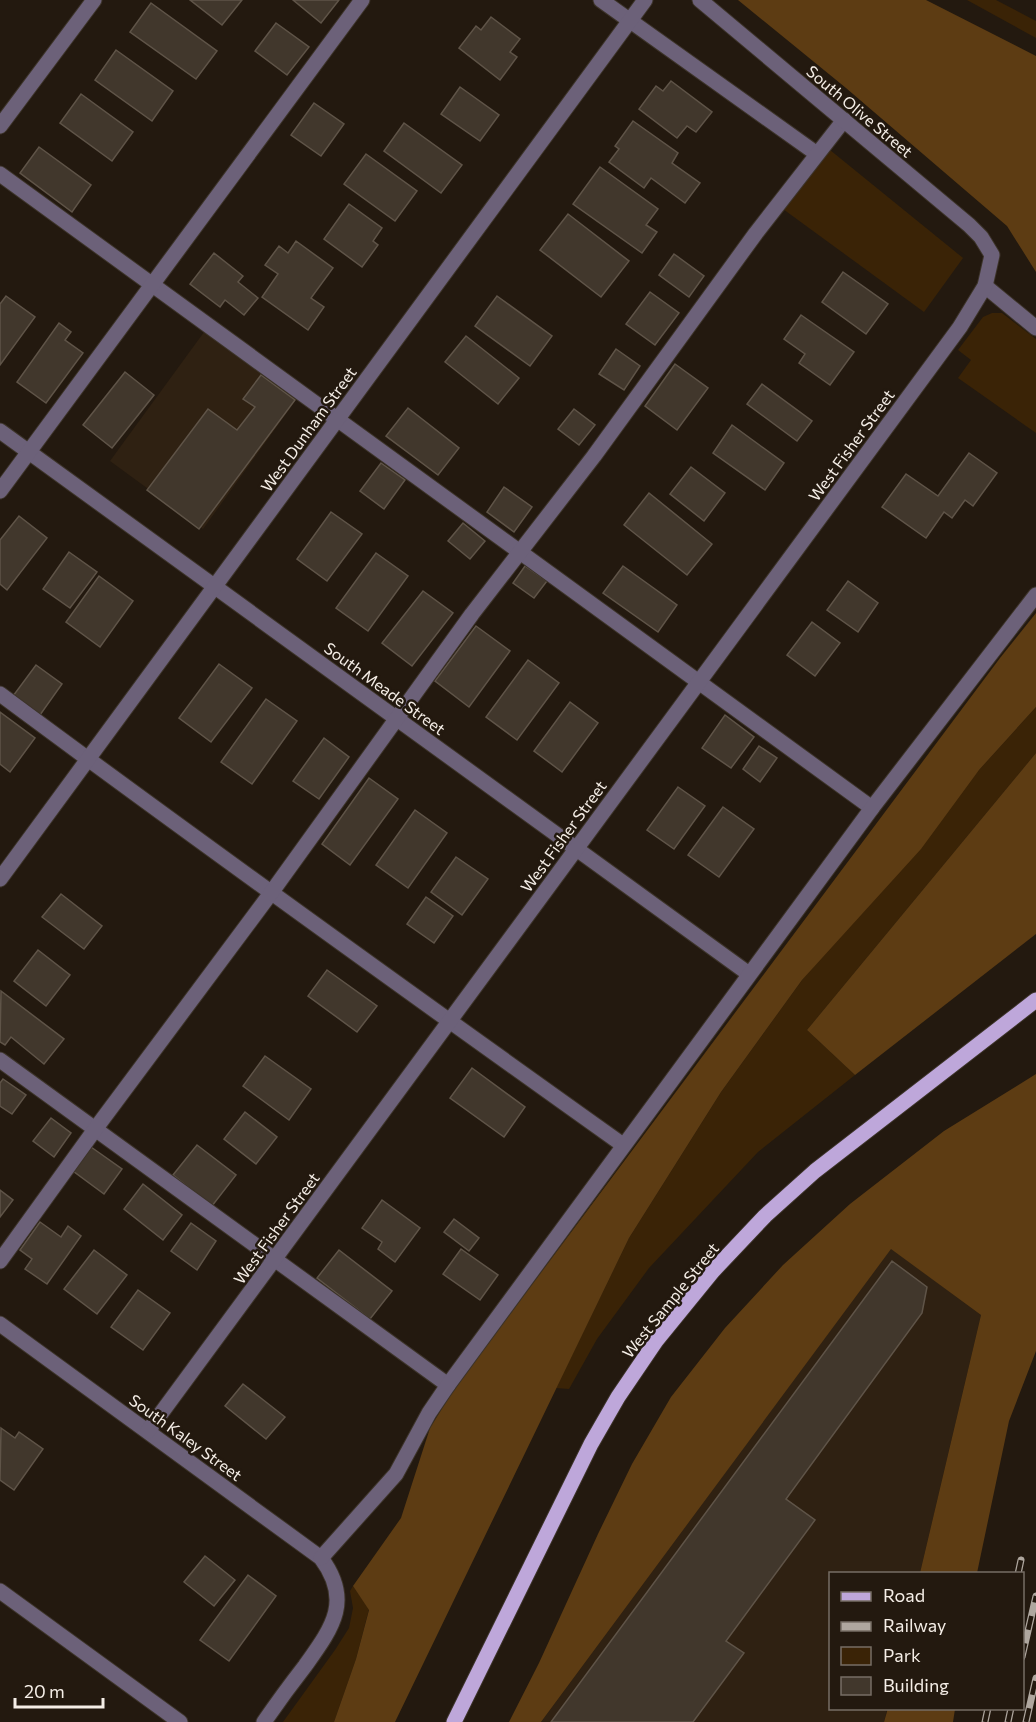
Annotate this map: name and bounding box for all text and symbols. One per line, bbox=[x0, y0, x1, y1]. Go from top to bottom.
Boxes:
street label: South Olive Street bbox=[803, 61, 917, 161]
street label: West Dunham Street bbox=[256, 362, 360, 495]
street label: West Fisher Street bbox=[804, 385, 898, 505]
street label: South Meade Street bbox=[321, 638, 449, 738]
street label: West Fisher Street bbox=[516, 776, 610, 896]
street label: West Fisher Street bbox=[229, 1168, 323, 1288]
street label: West Sample Street bbox=[618, 1238, 722, 1361]
street label: South Kaley Street bbox=[126, 1390, 246, 1485]
legend bbox=[829, 1572, 1024, 1710]
text: Road bbox=[883, 1584, 925, 1606]
text: Railway bbox=[883, 1614, 946, 1636]
text: Park bbox=[883, 1644, 921, 1666]
scale bar bbox=[15, 1671, 104, 1709]
text: Building bbox=[883, 1674, 949, 1696]
text: 20 m bbox=[24, 1680, 65, 1702]

